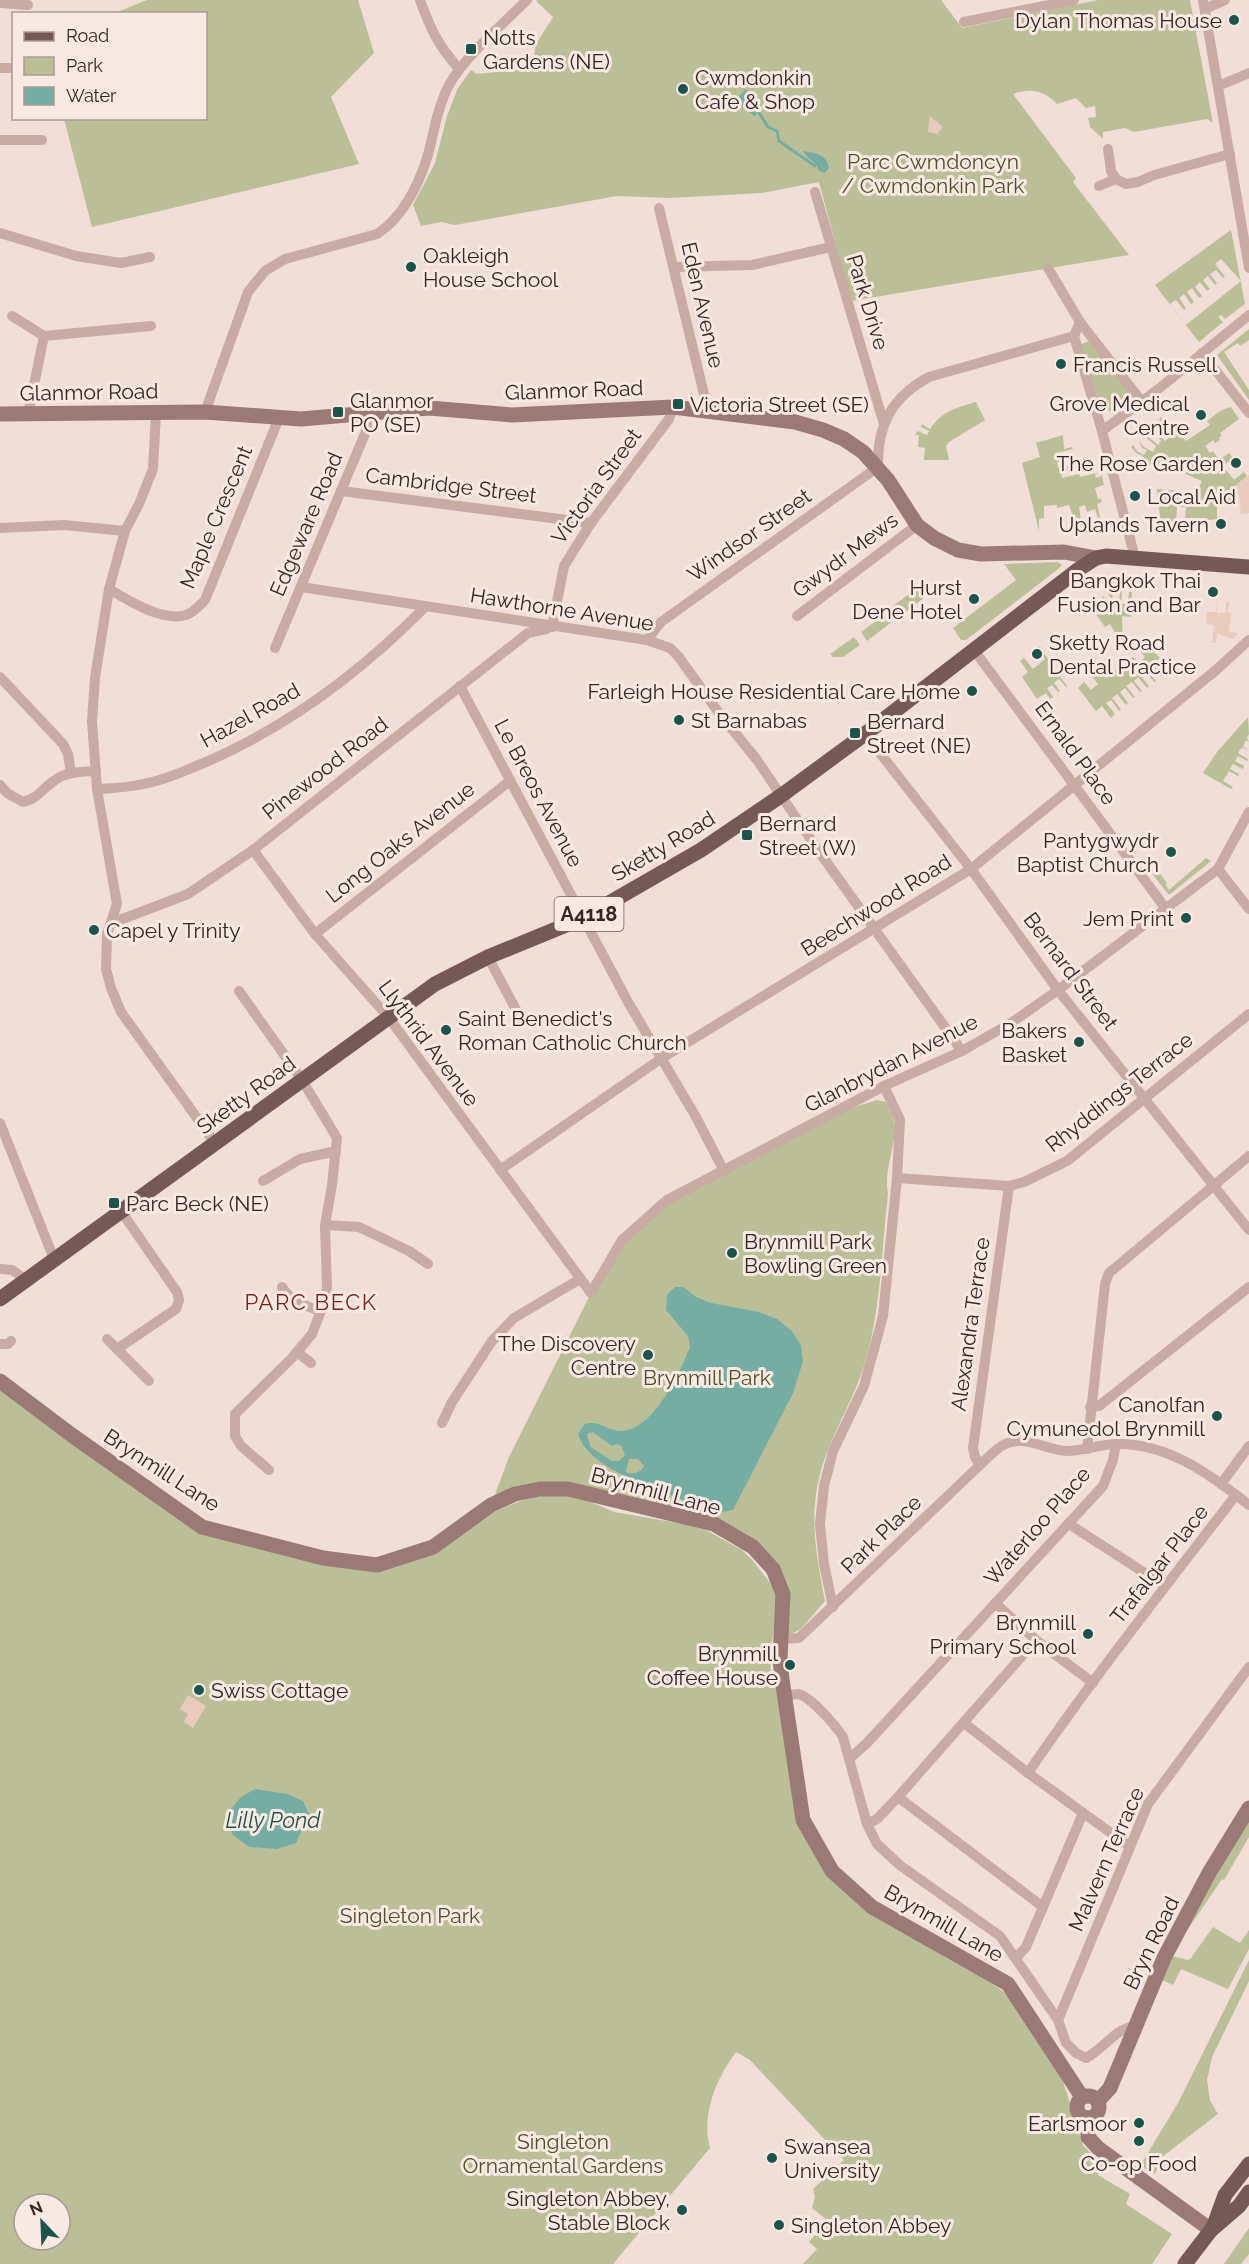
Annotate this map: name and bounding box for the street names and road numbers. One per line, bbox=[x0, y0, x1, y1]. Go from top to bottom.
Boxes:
street label: Eden Avenue bbox=[676, 240, 730, 370]
street label: Park Drive bbox=[842, 251, 894, 353]
street label: Glanmor Road bbox=[504, 375, 644, 405]
street label: Glanmor Road bbox=[19, 378, 159, 406]
street label: Victoria Street bbox=[546, 423, 646, 549]
street label: Maple Crescent bbox=[175, 442, 257, 592]
street label: Edgeware Road bbox=[264, 448, 348, 600]
street label: Cambridge Street bbox=[364, 462, 538, 508]
street label: Windsor Street bbox=[682, 483, 816, 587]
street label: Gwydr Mews bbox=[787, 507, 903, 603]
street label: Hawthorne Avenue bbox=[468, 582, 656, 636]
street label: Hazel Road bbox=[196, 677, 304, 753]
street label: Ernald Place bbox=[1030, 696, 1122, 810]
street label: Pinewood Road bbox=[257, 711, 393, 825]
street label: Le Breos Avenue bbox=[489, 715, 589, 871]
street label: Long Oaks Avenue bbox=[321, 776, 479, 908]
street label: Sketty Road bbox=[607, 805, 719, 887]
street label: Beechwood Road bbox=[796, 849, 956, 961]
road number: A4118 bbox=[554, 897, 624, 931]
street label: Bernard Street bbox=[1019, 907, 1123, 1035]
street label: Llythrid Avenue bbox=[373, 975, 485, 1111]
street label: Glanbrydan Avenue bbox=[800, 1009, 982, 1117]
street label: Rhyddings Terrace bbox=[1040, 1027, 1198, 1157]
street label: Sketty Road bbox=[192, 1051, 300, 1139]
street label: Alexandra Terrace bbox=[945, 1235, 995, 1413]
street label: Brynmill Lane bbox=[99, 1423, 225, 1517]
street label: Brynmill Lane bbox=[588, 1462, 724, 1520]
street label: Waterloo Place bbox=[979, 1462, 1095, 1590]
street label: Park Place bbox=[836, 1490, 926, 1578]
street label: Trafalgar Place bbox=[1105, 1499, 1213, 1629]
street label: Malvern Terrace bbox=[1063, 1783, 1149, 1935]
street label: Brynmill Lane bbox=[880, 1879, 1008, 1967]
street label: Bryn Road bbox=[1118, 1892, 1184, 1994]

